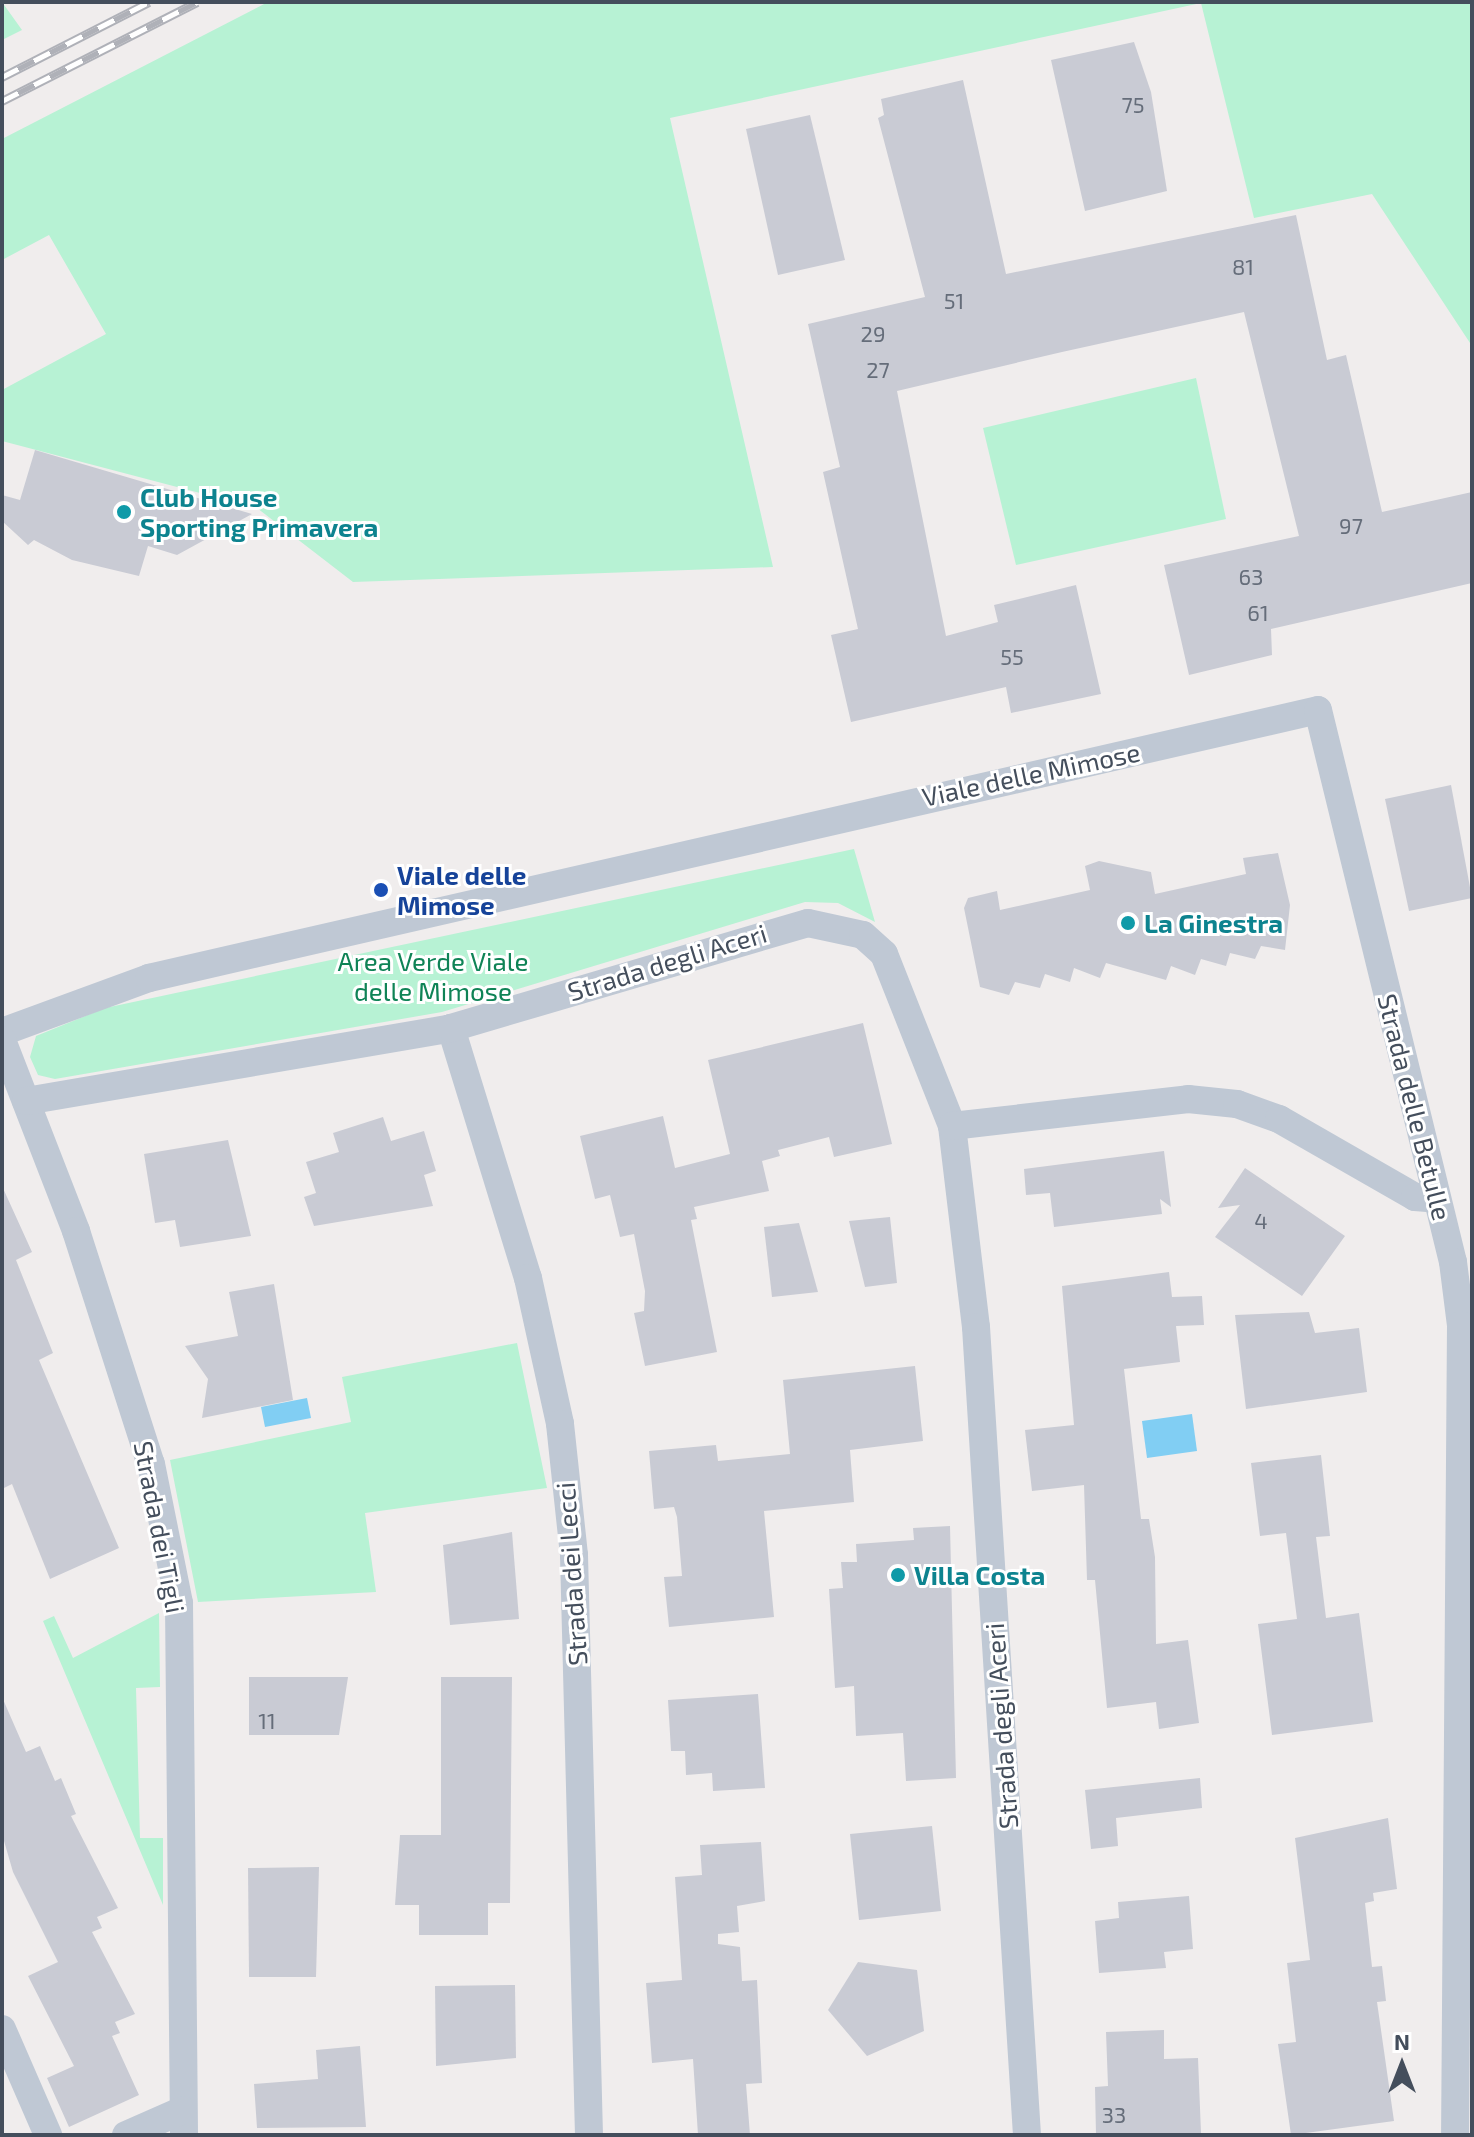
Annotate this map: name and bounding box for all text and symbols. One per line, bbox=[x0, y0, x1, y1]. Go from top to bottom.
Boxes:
house number: 75 bbox=[1121, 92, 1145, 118]
house number: 81 bbox=[1232, 254, 1254, 280]
house number: 51 bbox=[944, 288, 964, 314]
house number: 29 bbox=[861, 321, 885, 347]
house number: 27 bbox=[866, 357, 890, 383]
place label: Club House Sporting Primavera bbox=[140, 481, 378, 542]
marker: Club House Sporting Primavera bbox=[115, 503, 133, 521]
house number: 97 bbox=[1339, 513, 1363, 539]
house number: 63 bbox=[1239, 564, 1263, 590]
house number: 61 bbox=[1247, 600, 1269, 626]
house number: 55 bbox=[1000, 644, 1024, 670]
street label: Viale delle Mimose bbox=[919, 736, 1143, 812]
place label: Viale delle Mimose bbox=[397, 859, 526, 920]
marker: Viale delle Mimose bbox=[372, 881, 390, 899]
place label: La Ginestra bbox=[1144, 907, 1283, 939]
marker: La Ginestra bbox=[1119, 914, 1137, 932]
street label: Strada degli Aceri bbox=[564, 917, 770, 1007]
park label: Area Verde Viale delle Mimose bbox=[337, 945, 529, 1006]
street label: Strada delle Betulle bbox=[1372, 991, 1458, 1223]
house number: 4 bbox=[1254, 1208, 1268, 1234]
street label: Strada dei Tigli bbox=[128, 1438, 192, 1616]
street label: Strada dei Lecci bbox=[549, 1481, 593, 1667]
place label: Villa Costa bbox=[914, 1559, 1045, 1591]
marker: Villa Costa bbox=[889, 1566, 907, 1584]
street label: Strada degli Aceri bbox=[978, 1622, 1024, 1830]
house number: 11 bbox=[258, 1708, 276, 1734]
north arrow bbox=[1362, 2025, 1442, 2105]
text: N bbox=[1394, 2028, 1410, 2054]
house number: 33 bbox=[1102, 2102, 1126, 2128]

